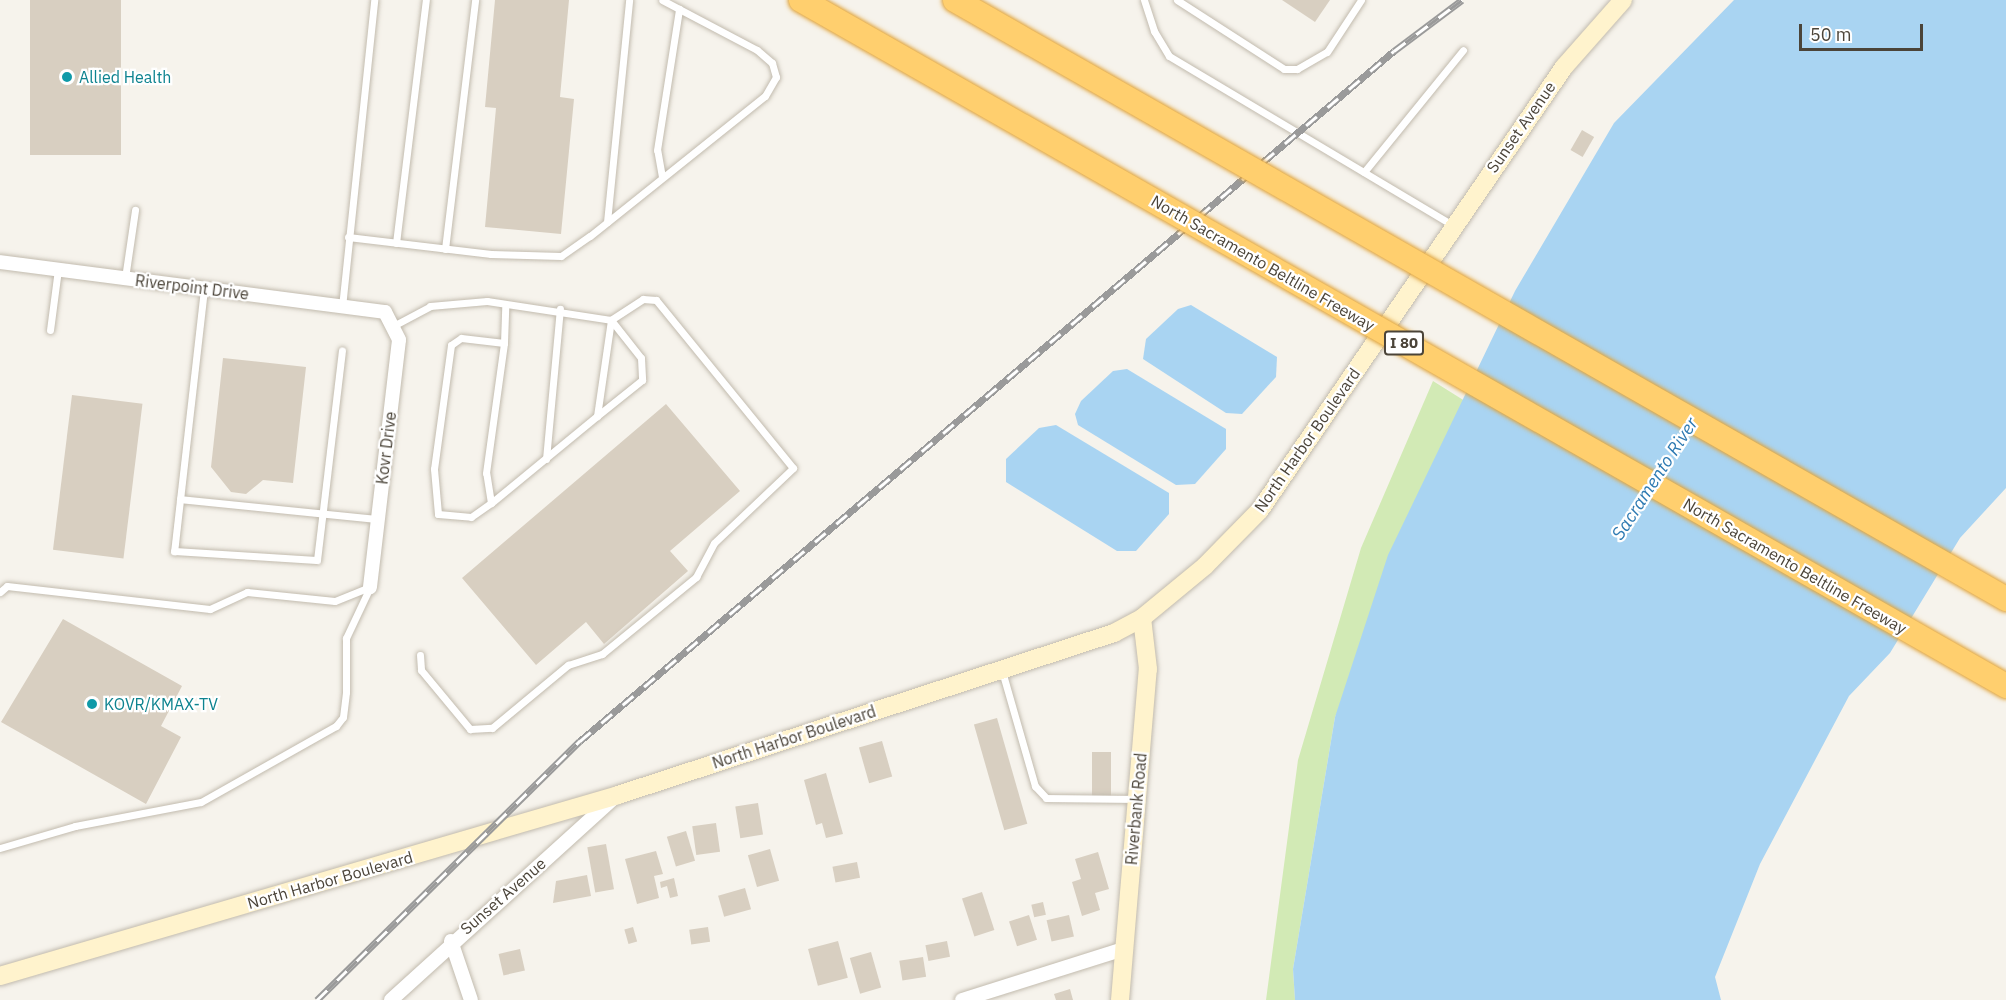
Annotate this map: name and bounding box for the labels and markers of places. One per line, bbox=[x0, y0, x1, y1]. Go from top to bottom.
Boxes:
place label: Allied Health bbox=[79, 67, 171, 87]
marker: Allied Health bbox=[60, 70, 74, 84]
place label: KOVR/KMAX-TV bbox=[104, 694, 218, 714]
marker: KOVR/KMAX-TV bbox=[85, 697, 99, 711]

